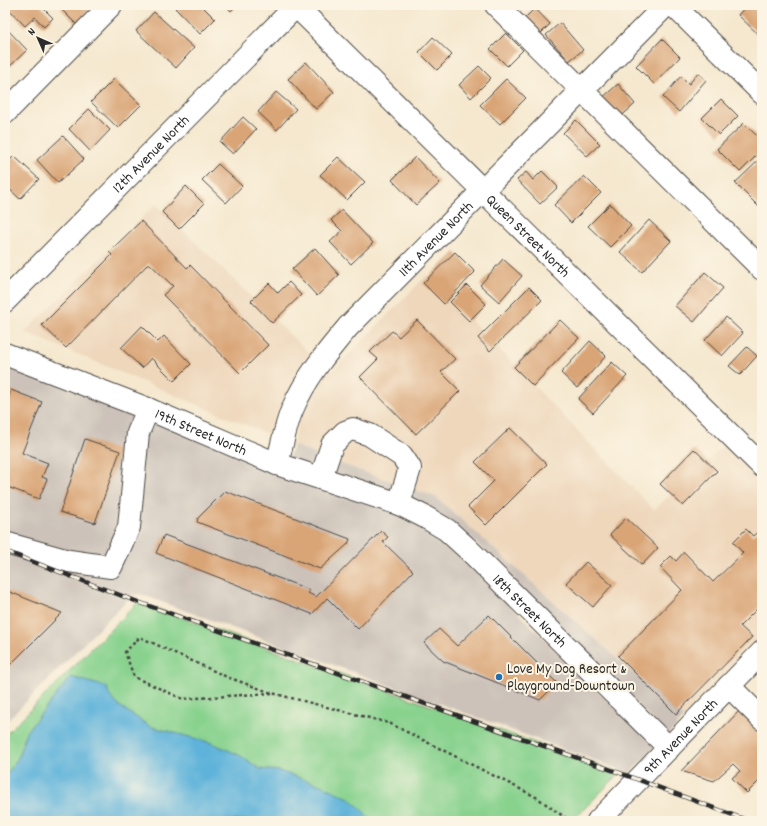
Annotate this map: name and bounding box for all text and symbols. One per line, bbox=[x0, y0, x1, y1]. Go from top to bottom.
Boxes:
north arrow bbox=[18, 18, 58, 58]
text: N bbox=[25, 24, 40, 40]
street label: 12th Avenue North bbox=[108, 111, 196, 199]
street label: Queen Street North bbox=[480, 190, 574, 284]
street label: 11th Avenue North bbox=[394, 197, 480, 283]
street label: 19th Street North bbox=[151, 404, 250, 463]
street label: 18th Street North bbox=[486, 570, 571, 654]
place label: Love My Dog Resort & Playground-Downtown bbox=[507, 659, 635, 698]
marker: Love My Dog Resort & Playground-Downtown bbox=[494, 672, 504, 682]
street label: 9th Avenue North bbox=[639, 694, 724, 781]

